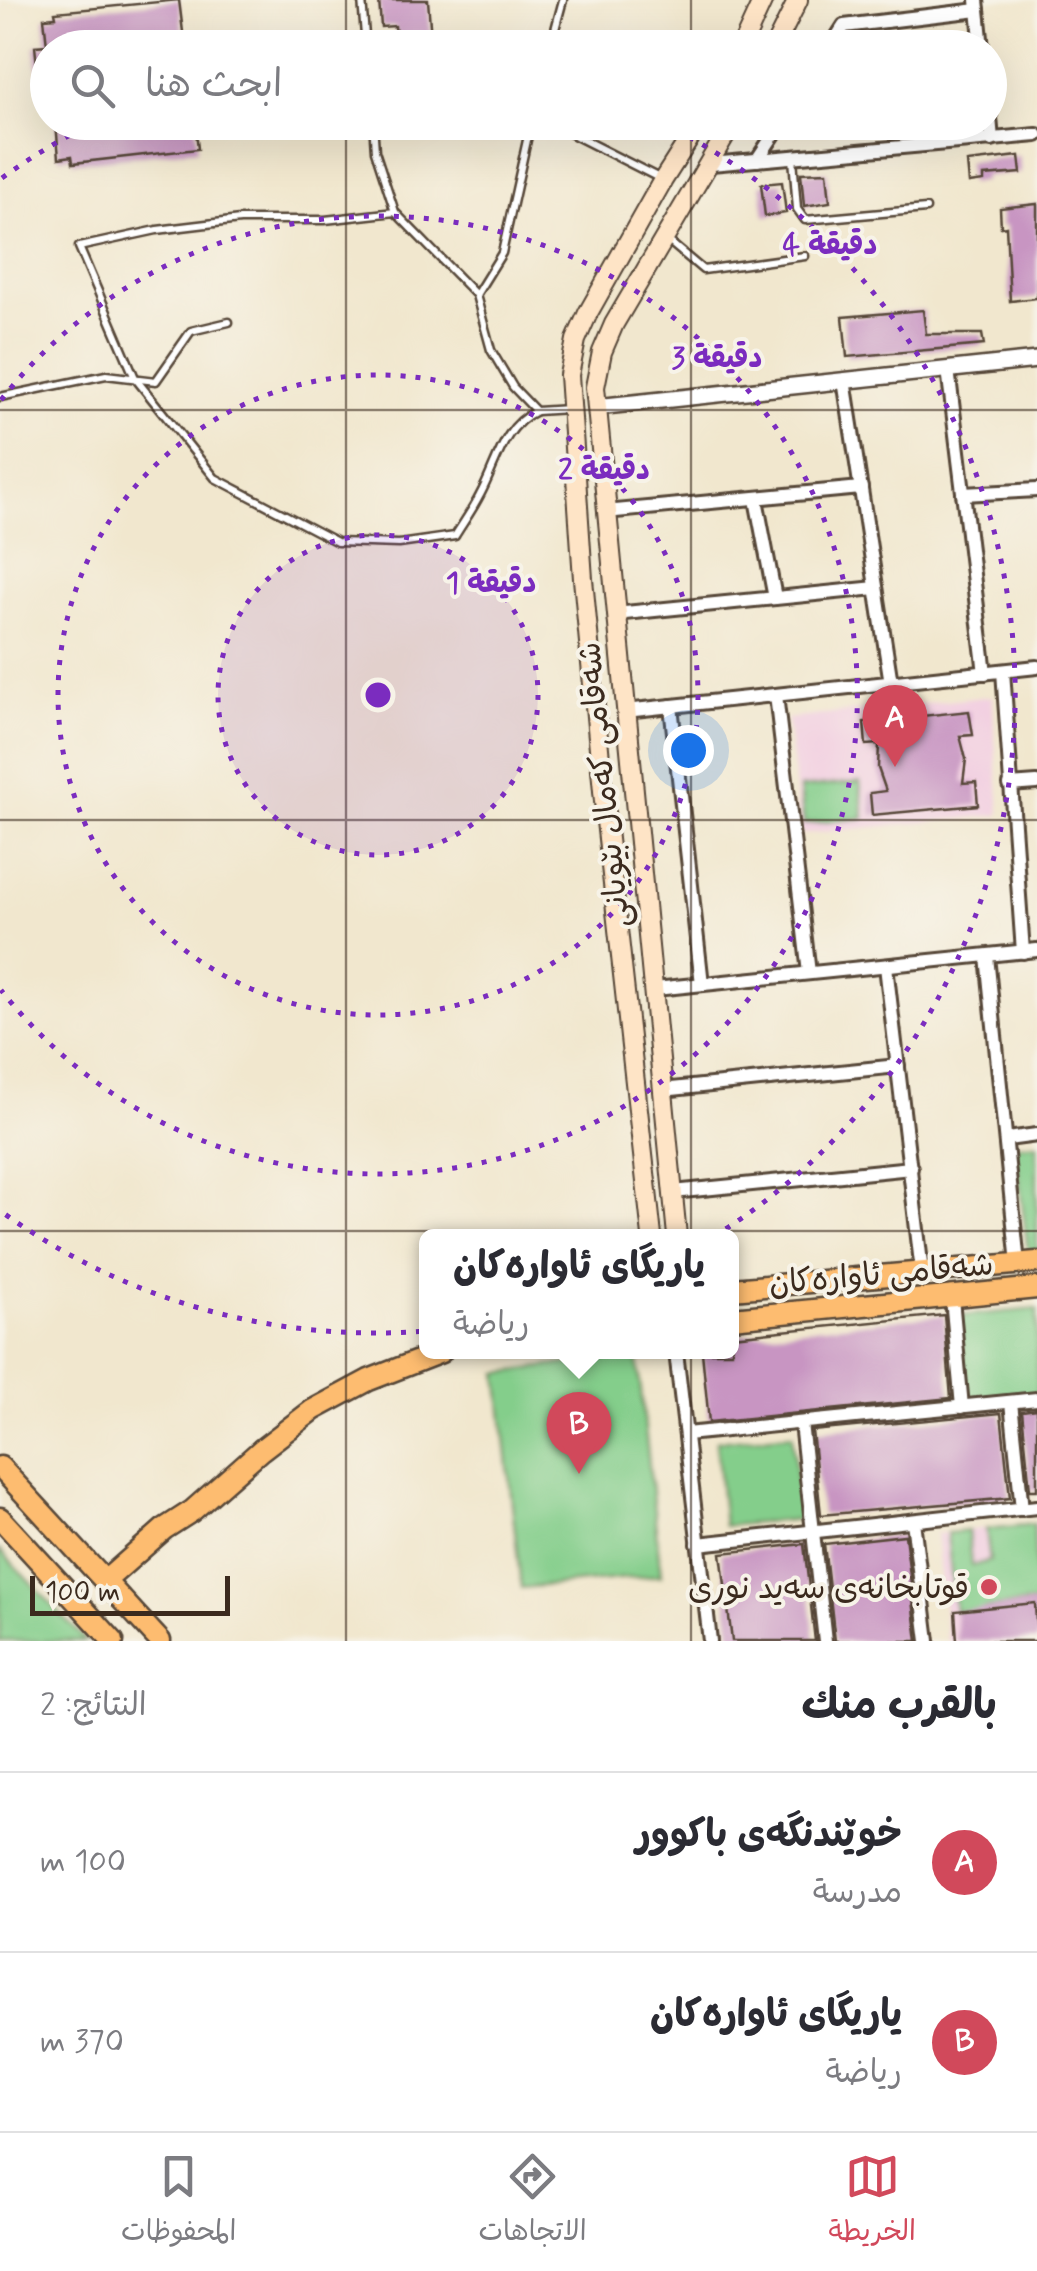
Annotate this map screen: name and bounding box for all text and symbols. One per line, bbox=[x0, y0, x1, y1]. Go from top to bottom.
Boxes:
search box bbox=[30, 30, 1007, 140]
icon: search bbox=[65, 58, 120, 113]
text: ابحث هنا bbox=[145, 61, 282, 110]
text: 4 دقيقة bbox=[783, 226, 877, 265]
text: 3 دقيقة bbox=[672, 339, 762, 378]
text: 2 دقيقة bbox=[558, 451, 650, 490]
text: 1 دقيقة bbox=[446, 564, 536, 603]
street label: شەقامی کەمال بێویانی bbox=[569, 640, 641, 930]
centre of rings bbox=[360, 677, 396, 713]
pin: A bbox=[862, 684, 928, 767]
your location bbox=[663, 725, 714, 776]
popup bbox=[419, 1229, 739, 1359]
text: یاریگای ئاوارەکان bbox=[453, 1243, 705, 1292]
street label: شەقامی ئاوارەکان bbox=[767, 1244, 995, 1306]
text: رياضة bbox=[453, 1304, 530, 1346]
pin: B bbox=[546, 1392, 612, 1474]
place label: قوتابخانەی سەید نوری bbox=[688, 1568, 969, 1610]
scale bar bbox=[30, 1571, 230, 1616]
text: 100 m bbox=[45, 1575, 120, 1612]
marker: قوتابخانەی سەید نوری bbox=[978, 1576, 1000, 1598]
text: بالقرب منك bbox=[801, 1679, 997, 1734]
text: النتائج: 2 bbox=[40, 1685, 147, 1727]
text: خوێندنگەی باکوور bbox=[636, 1811, 902, 1860]
text: 100 m bbox=[40, 1841, 126, 1883]
text: A bbox=[954, 1841, 975, 1883]
text: مدرسة bbox=[813, 1872, 902, 1914]
text: یاریگای ئاوارەکان bbox=[650, 1991, 902, 2040]
text: 370 m bbox=[40, 2021, 124, 2063]
text: B bbox=[954, 2021, 975, 2063]
text: رياضة bbox=[825, 2052, 902, 2094]
tab: المحفوظات bbox=[121, 2149, 236, 2255]
tab: الاتجاهات bbox=[478, 2149, 587, 2255]
tab: الخريطة bbox=[829, 2149, 916, 2255]

